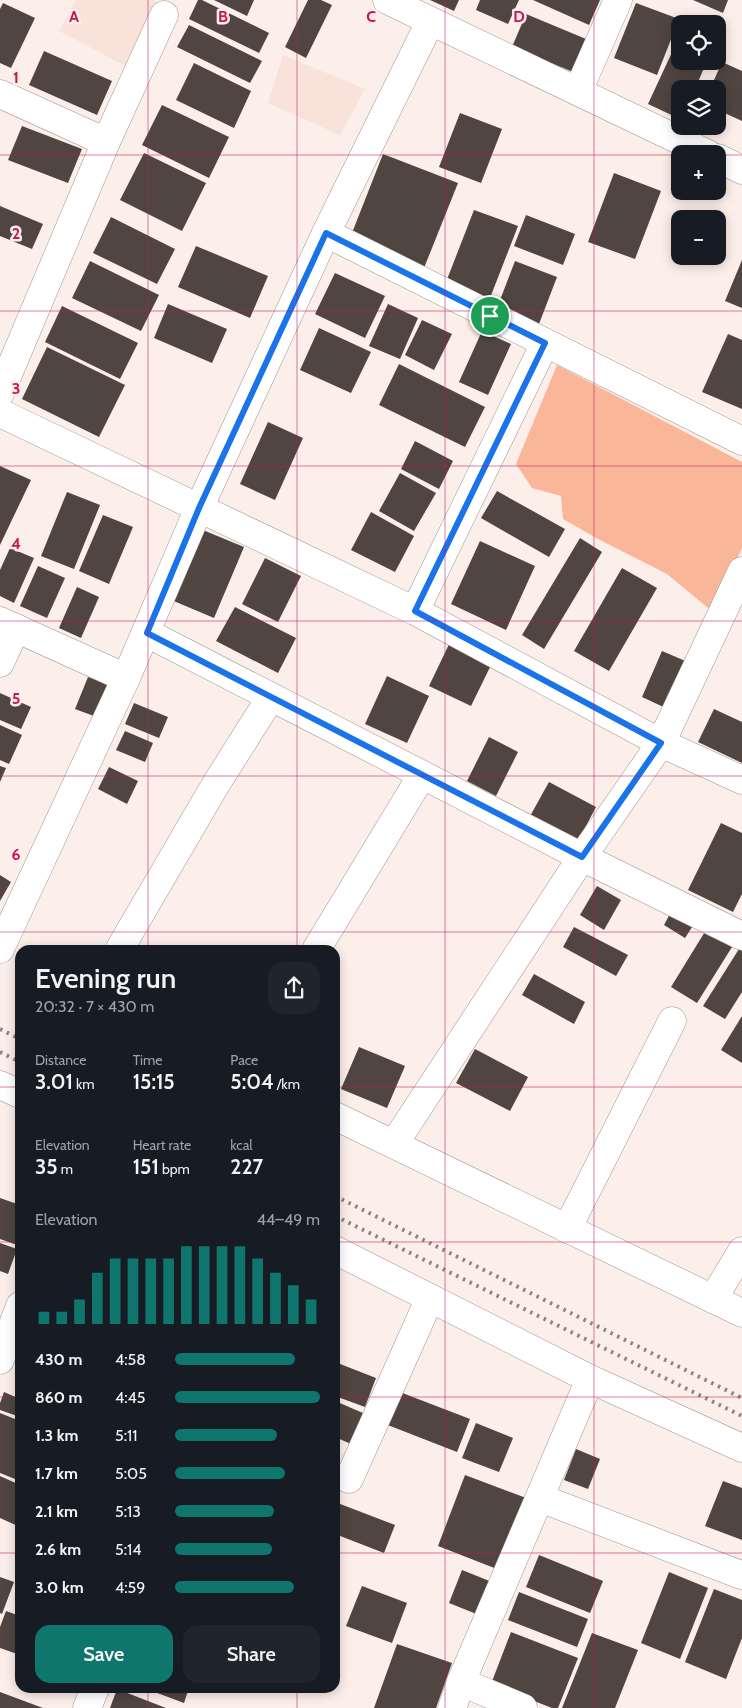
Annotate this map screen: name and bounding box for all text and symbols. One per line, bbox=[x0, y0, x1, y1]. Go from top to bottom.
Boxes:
text: A bbox=[69, 7, 79, 26]
text: B bbox=[218, 7, 228, 26]
text: C bbox=[366, 7, 376, 26]
text: D bbox=[513, 7, 525, 26]
map controls bbox=[671, 15, 726, 265]
button: locate bbox=[671, 15, 726, 70]
text: 1 bbox=[13, 68, 19, 87]
button: layers bbox=[671, 80, 726, 135]
button: + bbox=[671, 145, 726, 200]
button: − bbox=[671, 210, 726, 265]
text: 2 bbox=[12, 224, 20, 243]
pin bbox=[469, 295, 511, 337]
icon: arrive bbox=[476, 302, 504, 330]
text: 3 bbox=[12, 379, 20, 398]
text: 4 bbox=[11, 534, 21, 553]
text: 5 bbox=[12, 689, 20, 708]
text: 6 bbox=[12, 845, 21, 864]
text: Evening run bbox=[35, 961, 176, 995]
button: share bbox=[268, 962, 320, 1014]
text: 20:32 · 7 × 430 m bbox=[35, 997, 154, 1016]
text: Distance bbox=[35, 1051, 87, 1069]
text: Time bbox=[133, 1051, 162, 1069]
text: Pace bbox=[230, 1051, 258, 1069]
text: 3.01 bbox=[35, 1069, 73, 1094]
text: 15:15 bbox=[133, 1069, 175, 1094]
text: 5:04 bbox=[230, 1069, 274, 1094]
text: km bbox=[73, 1075, 95, 1093]
text: /km bbox=[274, 1075, 300, 1093]
text: Elevation bbox=[35, 1136, 90, 1154]
text: Heart rate bbox=[133, 1136, 191, 1154]
text: kcal bbox=[230, 1136, 253, 1154]
text: 35 bbox=[35, 1154, 58, 1179]
text: 151 bbox=[133, 1154, 159, 1179]
text: 227 bbox=[230, 1154, 263, 1179]
text: m bbox=[58, 1160, 73, 1178]
text: bpm bbox=[159, 1160, 190, 1178]
text: Elevation bbox=[35, 1210, 98, 1229]
text: 44–49 m bbox=[257, 1210, 320, 1229]
text: 430 m bbox=[35, 1350, 82, 1369]
text: 4:58 bbox=[115, 1350, 146, 1369]
text: 860 m bbox=[35, 1388, 82, 1407]
text: 4:45 bbox=[115, 1388, 145, 1407]
text: 1.3 km bbox=[35, 1426, 78, 1445]
text: 5:11 bbox=[115, 1426, 137, 1445]
text: 1.7 km bbox=[35, 1464, 78, 1483]
text: 5:05 bbox=[115, 1464, 147, 1483]
text: 2.1 km bbox=[35, 1502, 78, 1521]
text: 5:13 bbox=[115, 1502, 141, 1521]
text: 2.6 km bbox=[35, 1540, 81, 1559]
text: 5:14 bbox=[115, 1540, 141, 1559]
text: 3.0 km bbox=[35, 1578, 84, 1597]
text: 4:59 bbox=[115, 1578, 145, 1597]
button: Save bbox=[35, 1625, 173, 1683]
button: Share bbox=[183, 1625, 320, 1683]

